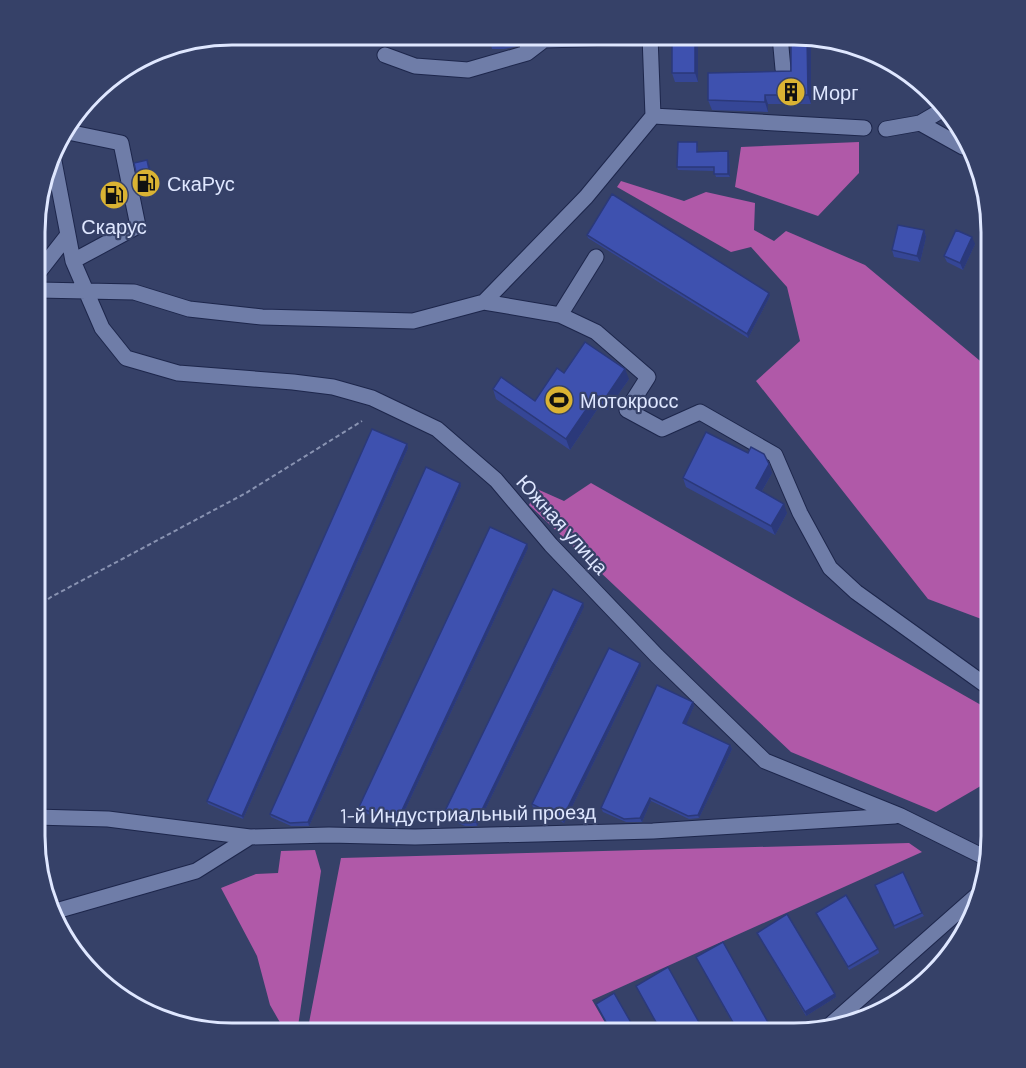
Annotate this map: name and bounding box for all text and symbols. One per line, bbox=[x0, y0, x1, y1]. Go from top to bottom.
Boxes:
building icon: Морг bbox=[775, 76, 807, 108]
place label: Морг bbox=[812, 80, 858, 104]
fuel station icon: СкаРус bbox=[130, 167, 162, 199]
place label: СкаРус bbox=[167, 171, 235, 195]
fuel station icon: Скарус bbox=[98, 179, 130, 211]
place label: Скарус bbox=[81, 214, 147, 238]
sports icon: Мотокросс bbox=[543, 384, 575, 416]
place label: Мотокросс bbox=[580, 388, 679, 412]
street label: Южная улица bbox=[512, 469, 615, 579]
street label: 1-й Индустриальный проезд bbox=[340, 799, 597, 827]

